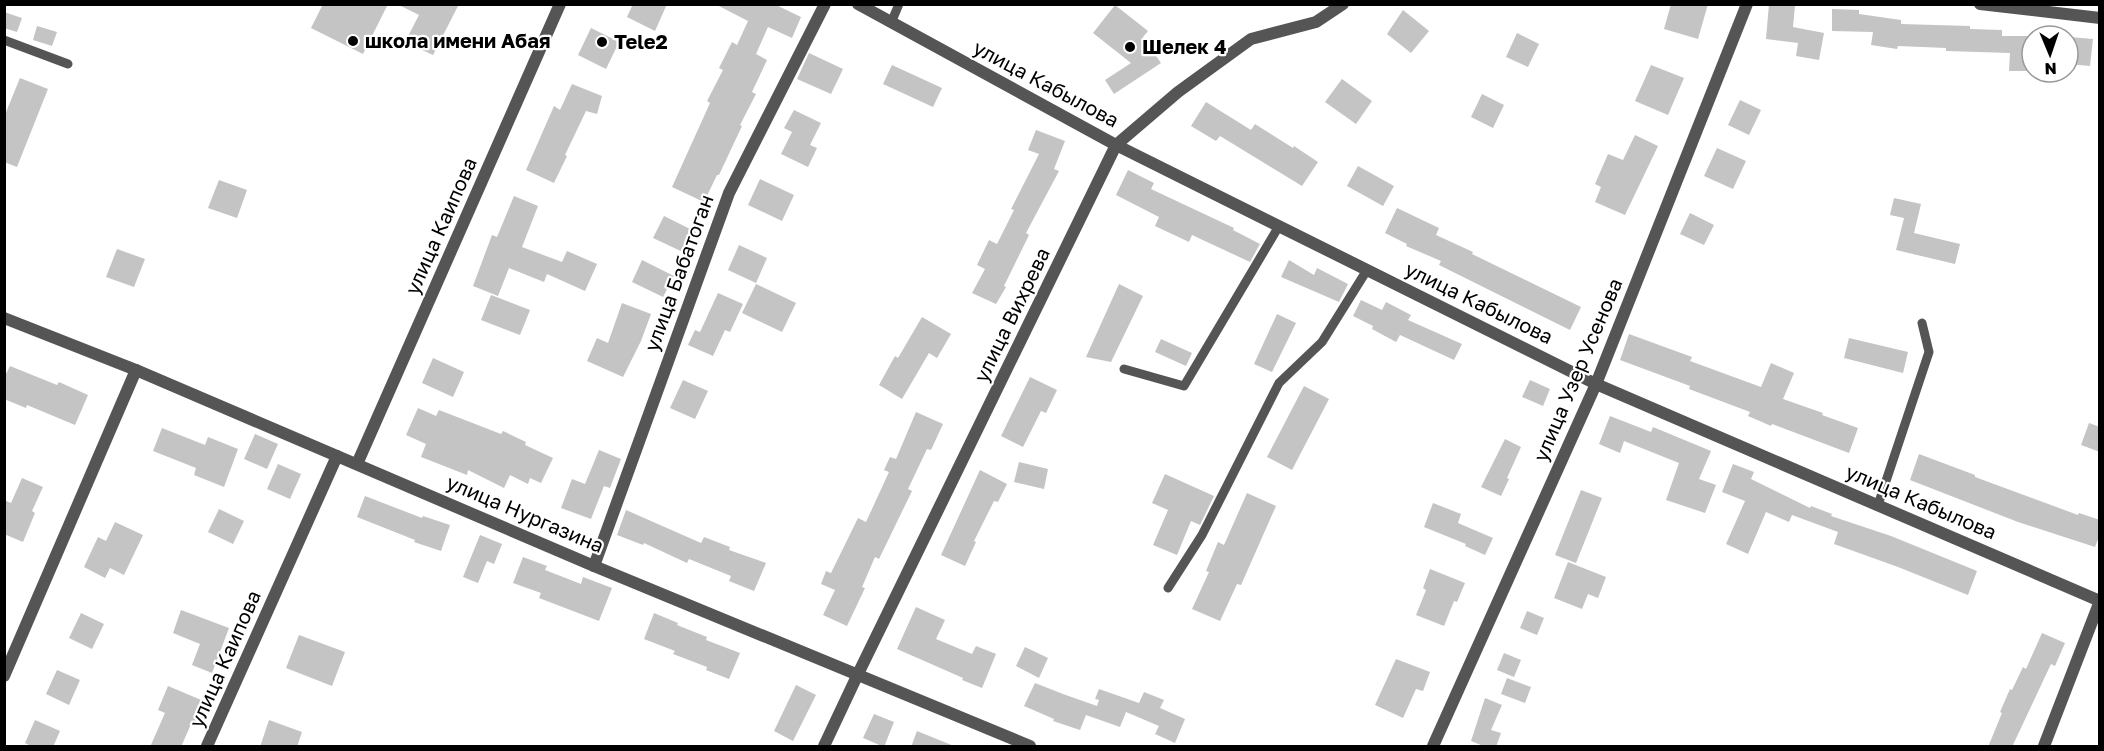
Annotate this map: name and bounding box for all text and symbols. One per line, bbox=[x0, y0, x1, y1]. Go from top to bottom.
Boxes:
north arrow bbox=[2020, 24, 2080, 84]
place label: школа имени Абая bbox=[365, 28, 551, 52]
place label: Tele2 bbox=[614, 29, 668, 53]
marker: школа имени Абая bbox=[346, 34, 360, 48]
place label: Шелек 4 bbox=[1142, 34, 1226, 58]
marker: Tele2 bbox=[595, 35, 609, 49]
street label: улица Кабылова bbox=[970, 35, 1123, 132]
marker: Шелек 4 bbox=[1123, 40, 1137, 54]
text: N bbox=[2044, 59, 2057, 79]
street label: улица Каипова bbox=[399, 153, 481, 298]
street label: улица Бабатоган bbox=[639, 191, 718, 354]
street label: улица Вихрева bbox=[968, 243, 1054, 386]
street label: улица Кабылова bbox=[1402, 256, 1557, 348]
street label: улица Узер Усенова bbox=[1528, 274, 1627, 465]
street label: улица Кабылова bbox=[1842, 458, 2000, 544]
street label: улица Нургазина bbox=[443, 469, 608, 557]
street label: улица Каипова bbox=[183, 586, 265, 731]

